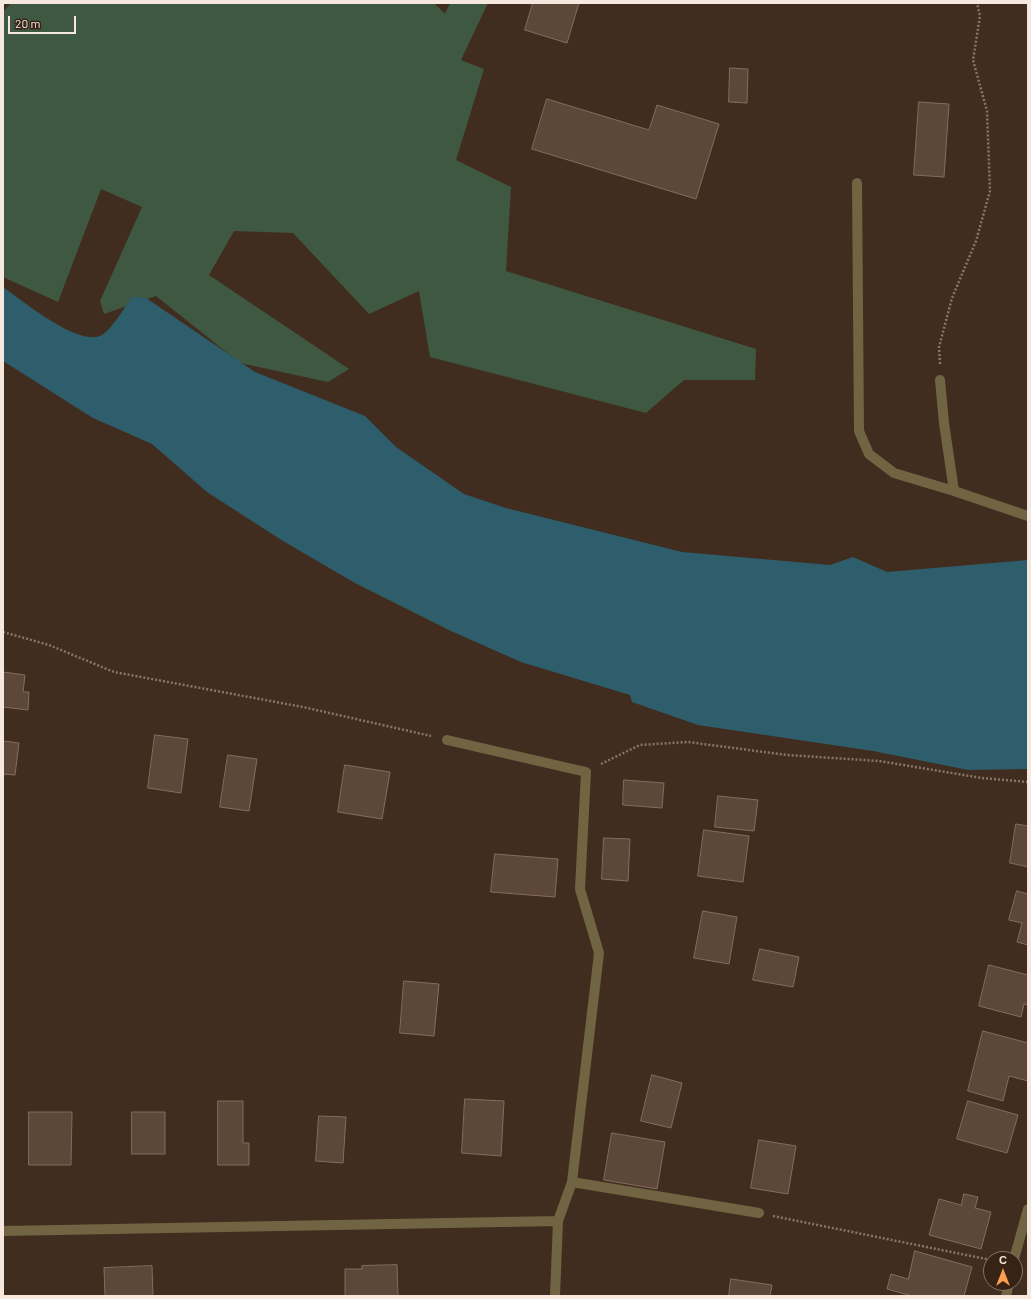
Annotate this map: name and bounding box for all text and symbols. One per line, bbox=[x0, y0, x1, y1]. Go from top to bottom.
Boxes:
scale bar bbox=[10, 8, 78, 34]
text: 20 m bbox=[15, 16, 41, 30]
north arrow bbox=[983, 1251, 1023, 1291]
text: С bbox=[999, 1253, 1007, 1266]

